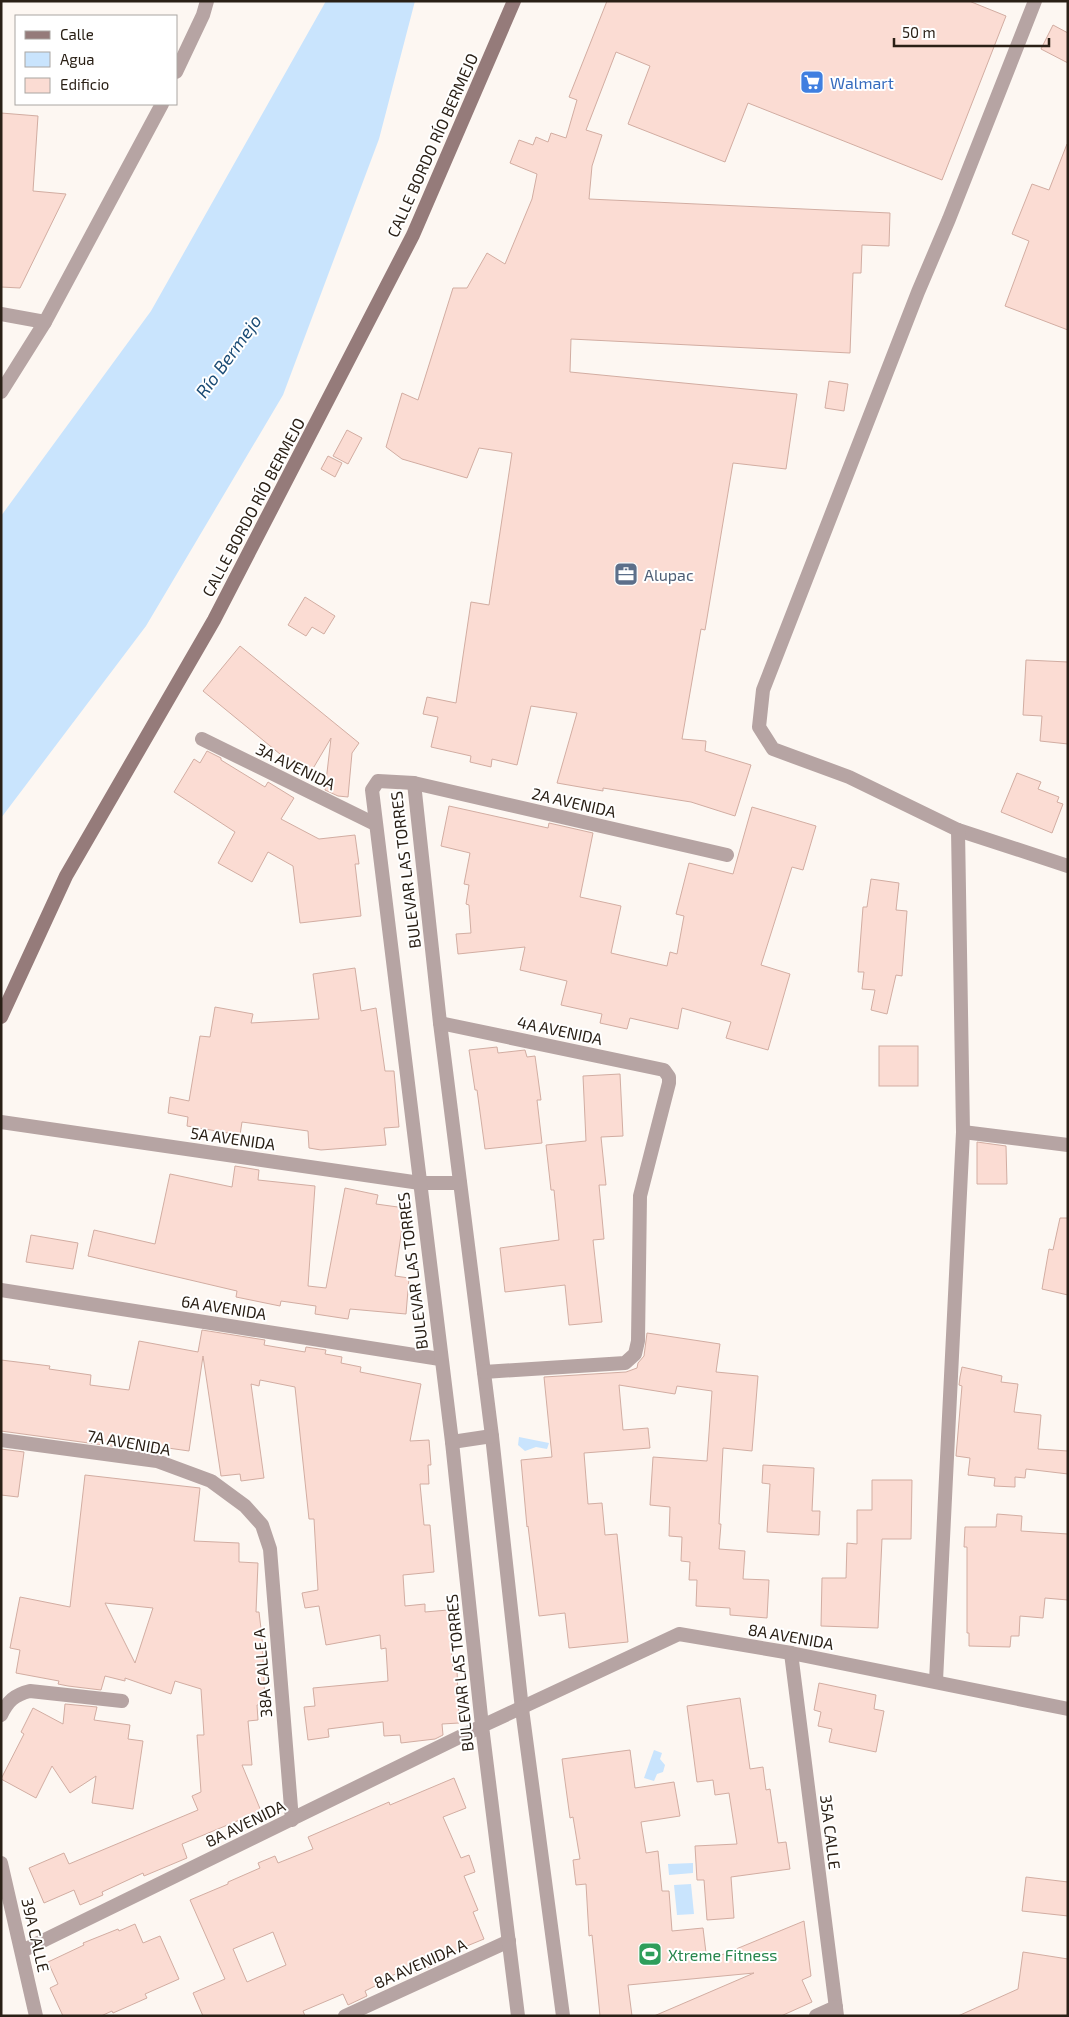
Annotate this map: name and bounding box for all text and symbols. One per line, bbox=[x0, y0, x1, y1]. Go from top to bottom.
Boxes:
legend bbox=[15, 15, 178, 105]
scale bar bbox=[894, 15, 1049, 47]
text: 50 m bbox=[902, 23, 936, 41]
text: Calle bbox=[60, 25, 94, 43]
text: Agua bbox=[60, 50, 95, 68]
street label: CALLE BORDO RÍO BERMEJO bbox=[383, 50, 481, 240]
supermarket icon: Walmart bbox=[799, 69, 825, 95]
place label: Walmart bbox=[830, 73, 894, 92]
text: Edificio bbox=[60, 75, 109, 93]
water label: Río Bermejo bbox=[190, 310, 266, 402]
street label: CALLE BORDO RÍO BERMEJO bbox=[198, 414, 308, 600]
office icon: Alupac bbox=[613, 561, 639, 587]
place label: Alupac bbox=[644, 565, 694, 584]
street label: 3A AVENIDA bbox=[253, 739, 339, 793]
street label: 2A AVENIDA bbox=[530, 783, 618, 821]
street label: BULEVAR LAS TORRES bbox=[386, 790, 424, 950]
street label: 4A AVENIDA bbox=[516, 1012, 604, 1048]
street label: 5A AVENIDA bbox=[189, 1123, 277, 1153]
street label: BULEVAR LAS TORRES bbox=[393, 1191, 431, 1351]
street label: 6A AVENIDA bbox=[180, 1291, 268, 1323]
street label: 7A AVENIDA bbox=[86, 1425, 172, 1459]
street label: BULEVAR LAS TORRES bbox=[441, 1593, 477, 1753]
street label: 8A AVENIDA bbox=[747, 1619, 835, 1653]
street label: 38A CALLE A bbox=[249, 1628, 275, 1718]
street label: 35A CALLE bbox=[817, 1794, 845, 1870]
street label: 8A AVENIDA bbox=[202, 1795, 288, 1851]
street label: 39A CALLE bbox=[18, 1896, 54, 1974]
street label: 8A AVENIDA A bbox=[371, 1934, 469, 1992]
sports icon: Xtreme Fitness bbox=[637, 1941, 663, 1967]
place label: Xtreme Fitness bbox=[668, 1945, 777, 1964]

